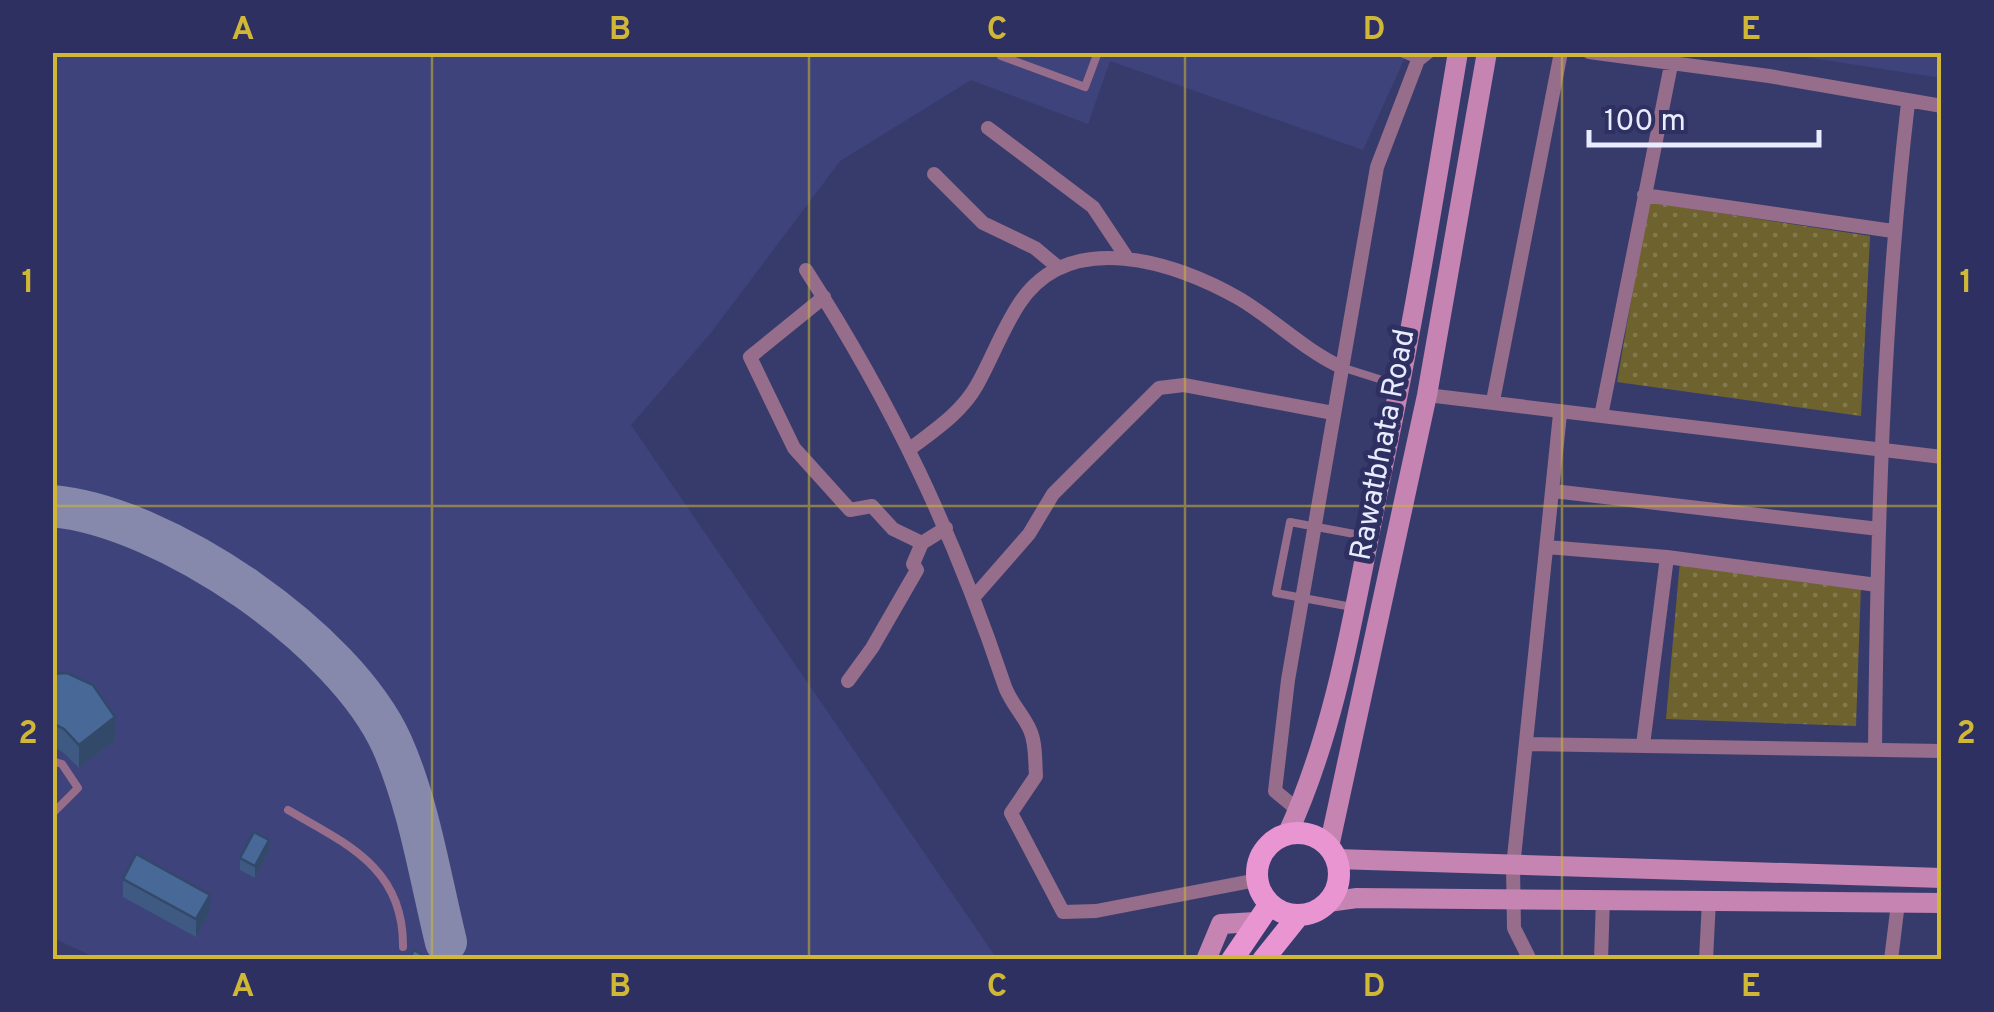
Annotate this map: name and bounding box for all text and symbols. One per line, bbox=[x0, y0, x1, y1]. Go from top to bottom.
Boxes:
text: A bbox=[232, 11, 254, 51]
text: B bbox=[609, 11, 631, 51]
text: C bbox=[987, 11, 1007, 51]
text: D bbox=[1363, 11, 1385, 51]
text: E bbox=[1741, 11, 1761, 51]
scale bar bbox=[1589, 85, 1819, 147]
text: 100 m bbox=[1604, 104, 1686, 141]
text: 1 bbox=[22, 264, 34, 304]
text: 1 bbox=[1960, 264, 1972, 304]
street label: Rawatbhata Road bbox=[1343, 326, 1425, 564]
text: 2 bbox=[18, 715, 38, 755]
text: 2 bbox=[1956, 715, 1976, 755]
text: A bbox=[232, 968, 254, 1008]
text: B bbox=[609, 968, 631, 1008]
text: C bbox=[987, 968, 1007, 1008]
text: D bbox=[1363, 968, 1385, 1008]
text: E bbox=[1741, 968, 1761, 1008]

